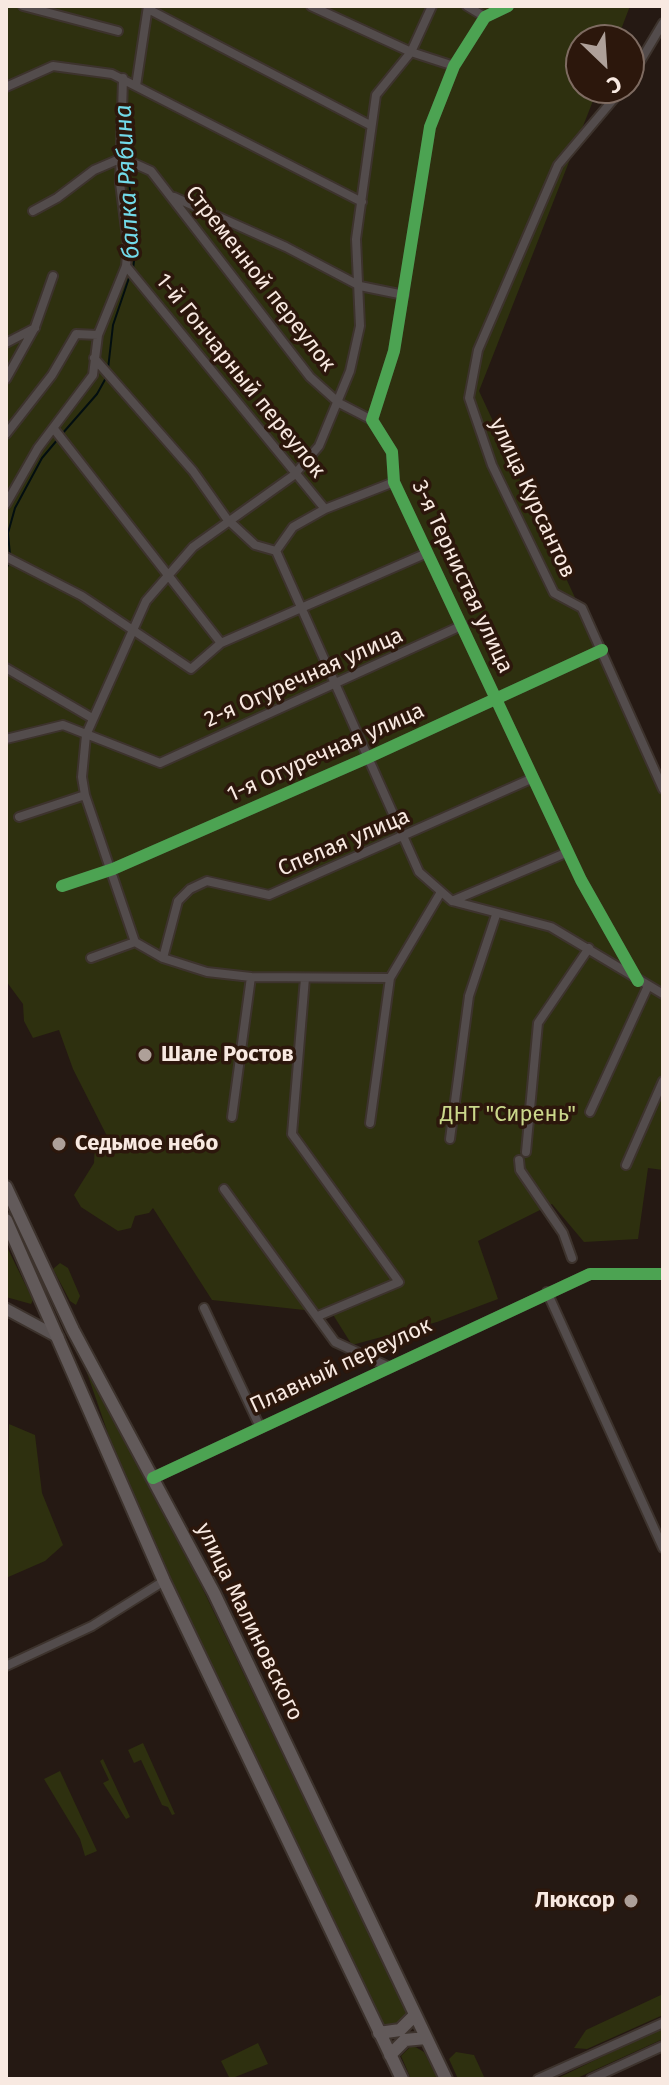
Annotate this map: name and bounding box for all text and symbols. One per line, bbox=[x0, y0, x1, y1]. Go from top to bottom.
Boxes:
north arrow bbox=[565, 24, 645, 104]
text: С bbox=[603, 69, 626, 99]
water label: балка Рябина bbox=[110, 104, 146, 260]
street label: Стременной переулок bbox=[179, 181, 341, 377]
street label: 1-й Гончарный переулок bbox=[149, 269, 331, 483]
street label: улица Курсантов bbox=[483, 414, 581, 582]
street label: 3-я Тернистая улица bbox=[406, 476, 518, 678]
street label: 2-я Огуречная улица bbox=[201, 622, 407, 734]
street label: 1-я Огуречная улица bbox=[223, 698, 429, 808]
street label: Спелая улица bbox=[274, 803, 414, 883]
place label: Шале Ростов bbox=[161, 1042, 294, 1068]
marker: Шале Ростов bbox=[136, 1046, 154, 1064]
park label: ДНТ "Сирень" bbox=[440, 1102, 576, 1128]
place label: Седьмое небо bbox=[75, 1131, 218, 1157]
marker: Седьмое небо bbox=[50, 1135, 68, 1153]
street label: Плавный переулок bbox=[246, 1312, 436, 1420]
street label: улица Малиновского bbox=[190, 1519, 308, 1725]
place label: Люксор bbox=[535, 1888, 615, 1914]
marker: Люксор bbox=[622, 1892, 640, 1910]

